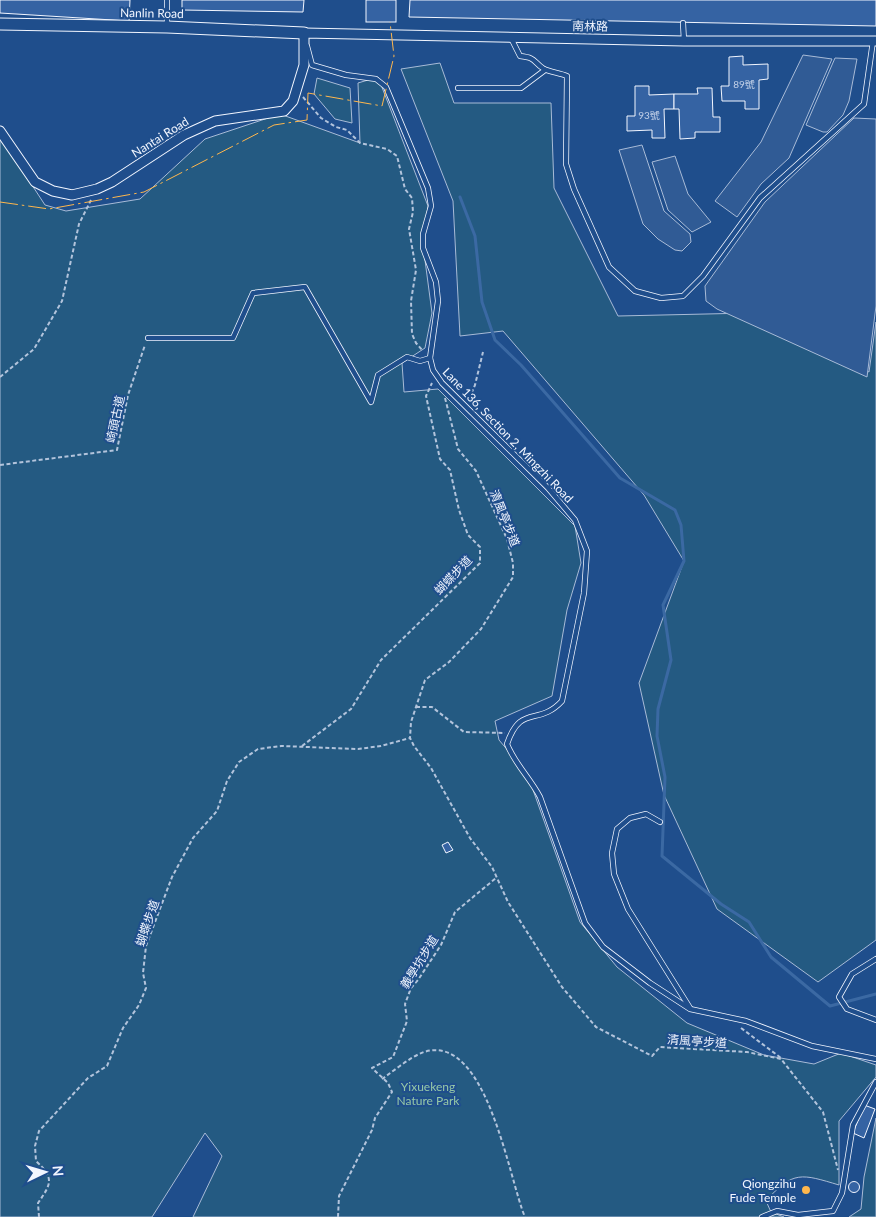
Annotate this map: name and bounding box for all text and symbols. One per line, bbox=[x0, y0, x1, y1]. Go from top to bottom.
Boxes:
street label: Nanlin Road bbox=[120, 5, 184, 21]
street label: 南林路 bbox=[572, 18, 608, 34]
house number: 89號 bbox=[733, 78, 755, 90]
house number: 93號 bbox=[638, 109, 660, 121]
street label: Nantai Road bbox=[129, 114, 191, 160]
street label: Lane 136, Section 2, Mingzhi Road bbox=[439, 364, 577, 506]
street label: 崎頭古道 bbox=[103, 394, 127, 444]
street label: 清風亭步道 bbox=[487, 487, 523, 549]
street label: 蝴蝶步道 bbox=[431, 553, 475, 597]
street label: 蝴蝶步道 bbox=[132, 898, 162, 948]
street label: 義學坑步道 bbox=[397, 933, 441, 991]
street label: 清風亭步道 bbox=[667, 1031, 727, 1051]
park label: Yixuekeng Nature Park bbox=[397, 1079, 460, 1108]
north arrow bbox=[20, 1147, 70, 1197]
text: N bbox=[50, 1165, 67, 1177]
place label: Qiongzihu Fude Temple bbox=[729, 1176, 796, 1205]
marker: Qiongzihu Fude Temple bbox=[800, 1184, 812, 1196]

